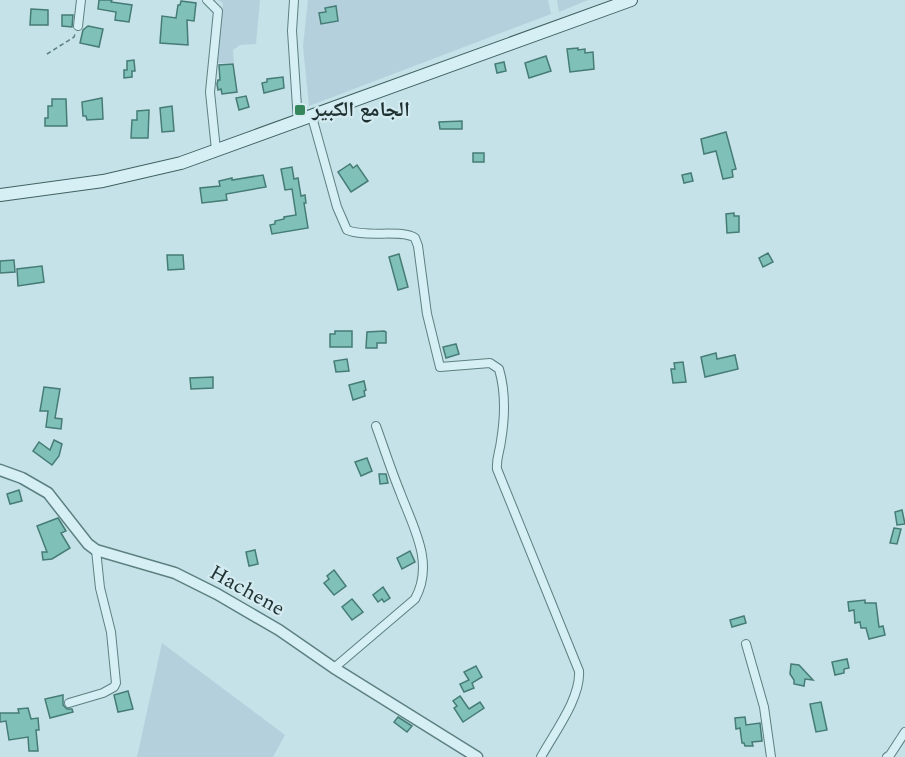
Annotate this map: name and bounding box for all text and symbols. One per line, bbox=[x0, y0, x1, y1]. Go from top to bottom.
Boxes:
place label: الجامع الكبير bbox=[311, 94, 410, 126]
marker: الجامع الكبير bbox=[293, 103, 307, 117]
street label: Hachene bbox=[203, 557, 291, 625]

